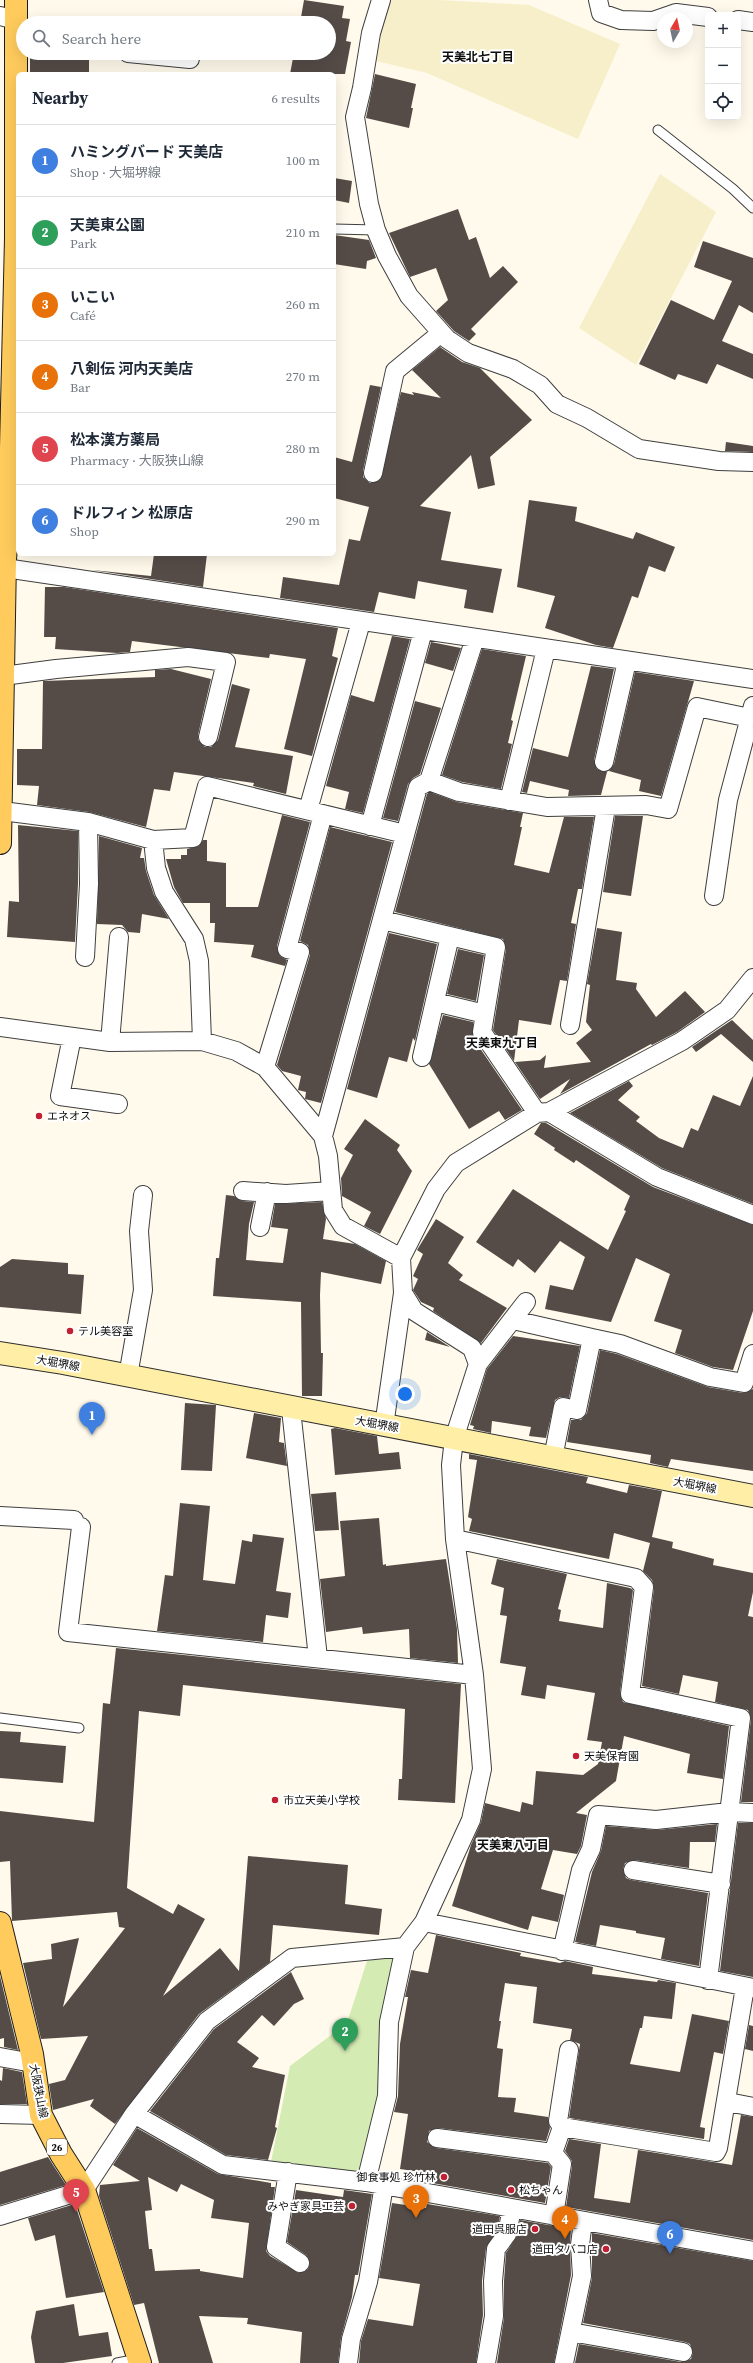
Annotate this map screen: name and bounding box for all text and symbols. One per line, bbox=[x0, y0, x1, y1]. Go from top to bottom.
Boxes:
north arrow bbox=[657, 12, 693, 48]
map controls bbox=[705, 12, 741, 120]
button: + bbox=[705, 12, 741, 48]
search box bbox=[16, 16, 336, 60]
icon: search bbox=[30, 27, 52, 49]
text: Search here bbox=[62, 28, 141, 49]
button: − bbox=[705, 48, 741, 84]
district label: 天美北七丁目 bbox=[442, 49, 514, 65]
button: locate bbox=[705, 84, 741, 120]
text: Nearby bbox=[32, 86, 88, 110]
text: 6 results bbox=[272, 90, 320, 107]
text: ハミングバード 天美店 bbox=[70, 141, 223, 162]
text: 1 bbox=[41, 152, 49, 169]
text: 100 m bbox=[286, 152, 320, 169]
text: Shop · 大堀堺線 bbox=[70, 164, 161, 181]
text: 天美東公園 bbox=[70, 214, 145, 235]
text: 2 bbox=[41, 224, 49, 241]
text: 210 m bbox=[286, 224, 320, 241]
text: Park bbox=[70, 235, 97, 252]
text: いこい bbox=[70, 286, 115, 307]
text: 3 bbox=[41, 296, 49, 313]
text: 260 m bbox=[286, 296, 320, 313]
text: Café bbox=[70, 307, 96, 324]
text: 八剣伝 河内天美店 bbox=[70, 358, 193, 379]
text: 4 bbox=[41, 368, 49, 385]
text: 270 m bbox=[286, 368, 320, 385]
text: Bar bbox=[70, 379, 90, 396]
text: 松本漢方薬局 bbox=[70, 429, 160, 450]
text: 5 bbox=[41, 440, 49, 457]
text: 280 m bbox=[286, 440, 320, 457]
text: Pharmacy · 大阪狭山線 bbox=[70, 452, 204, 469]
text: ドルフィン 松原店 bbox=[70, 502, 193, 523]
text: 6 bbox=[41, 512, 49, 529]
text: 290 m bbox=[286, 512, 320, 529]
text: Shop bbox=[70, 523, 99, 540]
district label: 天美東九丁目 bbox=[466, 1035, 538, 1051]
place label: エネオス bbox=[47, 1109, 91, 1124]
marker: エネオス bbox=[34, 1111, 44, 1121]
place label: テル美容室 bbox=[78, 1324, 133, 1339]
marker: テル美容室 bbox=[65, 1326, 75, 1336]
street label: 大堀堺線 bbox=[35, 1352, 81, 1375]
your location bbox=[395, 1384, 415, 1404]
pin: 1 bbox=[79, 1402, 105, 1435]
street label: 大堀堺線 bbox=[354, 1413, 400, 1436]
street label: 大堀堺線 bbox=[672, 1474, 718, 1497]
place label: 天美保育園 bbox=[584, 1749, 639, 1764]
marker: 天美保育園 bbox=[571, 1751, 581, 1761]
place label: 市立天美小学校 bbox=[283, 1793, 360, 1808]
marker: 市立天美小学校 bbox=[270, 1795, 280, 1805]
district label: 天美東八丁目 bbox=[477, 1837, 549, 1853]
pin: 2 bbox=[332, 2018, 358, 2051]
street label: 大阪狭山線 bbox=[26, 2063, 51, 2120]
road number: 26 bbox=[47, 2139, 67, 2155]
place label: 御食事処 珍竹林 bbox=[355, 2170, 436, 2185]
marker: 御食事処 珍竹林 bbox=[439, 2172, 449, 2182]
pin: 5 bbox=[63, 2179, 89, 2212]
place label: 松ちゃん bbox=[519, 2183, 563, 2198]
pin: 3 bbox=[403, 2185, 429, 2218]
marker: 松ちゃん bbox=[506, 2185, 516, 2195]
place label: みやぎ家具工芸 bbox=[267, 2199, 344, 2214]
marker: みやぎ家具工芸 bbox=[347, 2201, 357, 2211]
pin: 4 bbox=[552, 2206, 578, 2239]
pin: 6 bbox=[657, 2221, 683, 2254]
place label: 道田呉服店 bbox=[472, 2222, 527, 2237]
marker: 道田呉服店 bbox=[530, 2224, 540, 2234]
place label: 道田タバコ店 bbox=[532, 2242, 598, 2257]
marker: 道田タバコ店 bbox=[601, 2244, 611, 2254]

